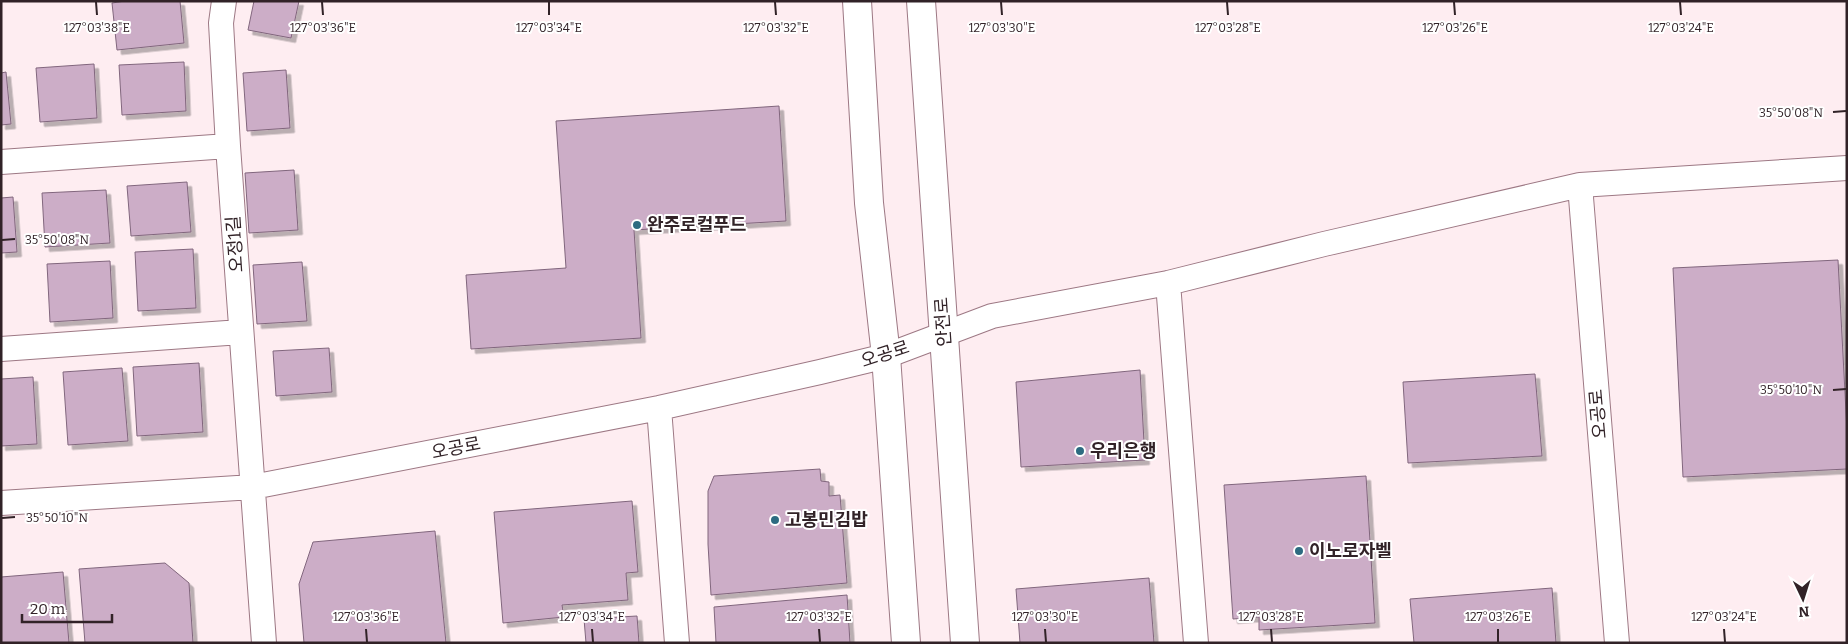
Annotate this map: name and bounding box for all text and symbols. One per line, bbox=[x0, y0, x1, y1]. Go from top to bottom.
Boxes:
text: 127°03'38"E bbox=[64, 21, 130, 35]
text: 127°03'36"E bbox=[290, 21, 356, 35]
text: 127°03'34"E bbox=[516, 21, 582, 35]
text: 127°03'32"E bbox=[743, 21, 809, 35]
text: 127°03'30"E bbox=[969, 21, 1035, 35]
text: 127°03'28"E bbox=[1195, 21, 1261, 35]
text: 127°03'26"E bbox=[1422, 21, 1488, 35]
text: 127°03'24"E bbox=[1648, 21, 1714, 35]
text: 35°50'08"N bbox=[1759, 106, 1823, 120]
place label: 완주로컬푸드 bbox=[647, 214, 746, 236]
street label: 오정1길 bbox=[222, 215, 248, 273]
marker: 완주로컬푸드 bbox=[631, 219, 643, 231]
text: 35°50'08"N bbox=[25, 233, 89, 247]
street label: 안전로 bbox=[930, 296, 956, 348]
street label: 오공로 bbox=[858, 336, 912, 372]
text: 35°50'10"N bbox=[1760, 383, 1822, 397]
street label: 오공로 bbox=[1585, 388, 1611, 440]
street label: 오공로 bbox=[430, 432, 482, 464]
place label: 우리은행 bbox=[1090, 440, 1156, 462]
marker: 우리은행 bbox=[1074, 445, 1086, 457]
place label: 고봉민김밥 bbox=[785, 509, 868, 531]
text: 35°50'10"N bbox=[26, 511, 88, 525]
marker: 고봉민김밥 bbox=[769, 514, 781, 526]
place label: 이노로자벨 bbox=[1309, 540, 1392, 562]
marker: 이노로자벨 bbox=[1293, 545, 1305, 557]
north arrow bbox=[1778, 574, 1828, 624]
scale bar bbox=[22, 592, 112, 624]
text: 20 m bbox=[30, 600, 66, 618]
text: N bbox=[1798, 603, 1810, 620]
text: 127°03'36"E bbox=[333, 610, 399, 624]
text: 127°03'34"E bbox=[559, 610, 625, 624]
text: 127°03'32"E bbox=[786, 610, 852, 624]
text: 127°03'30"E bbox=[1012, 610, 1078, 624]
text: 127°03'28"E bbox=[1238, 610, 1304, 624]
text: 127°03'26"E bbox=[1465, 610, 1531, 624]
text: 127°03'24"E bbox=[1691, 610, 1757, 624]

